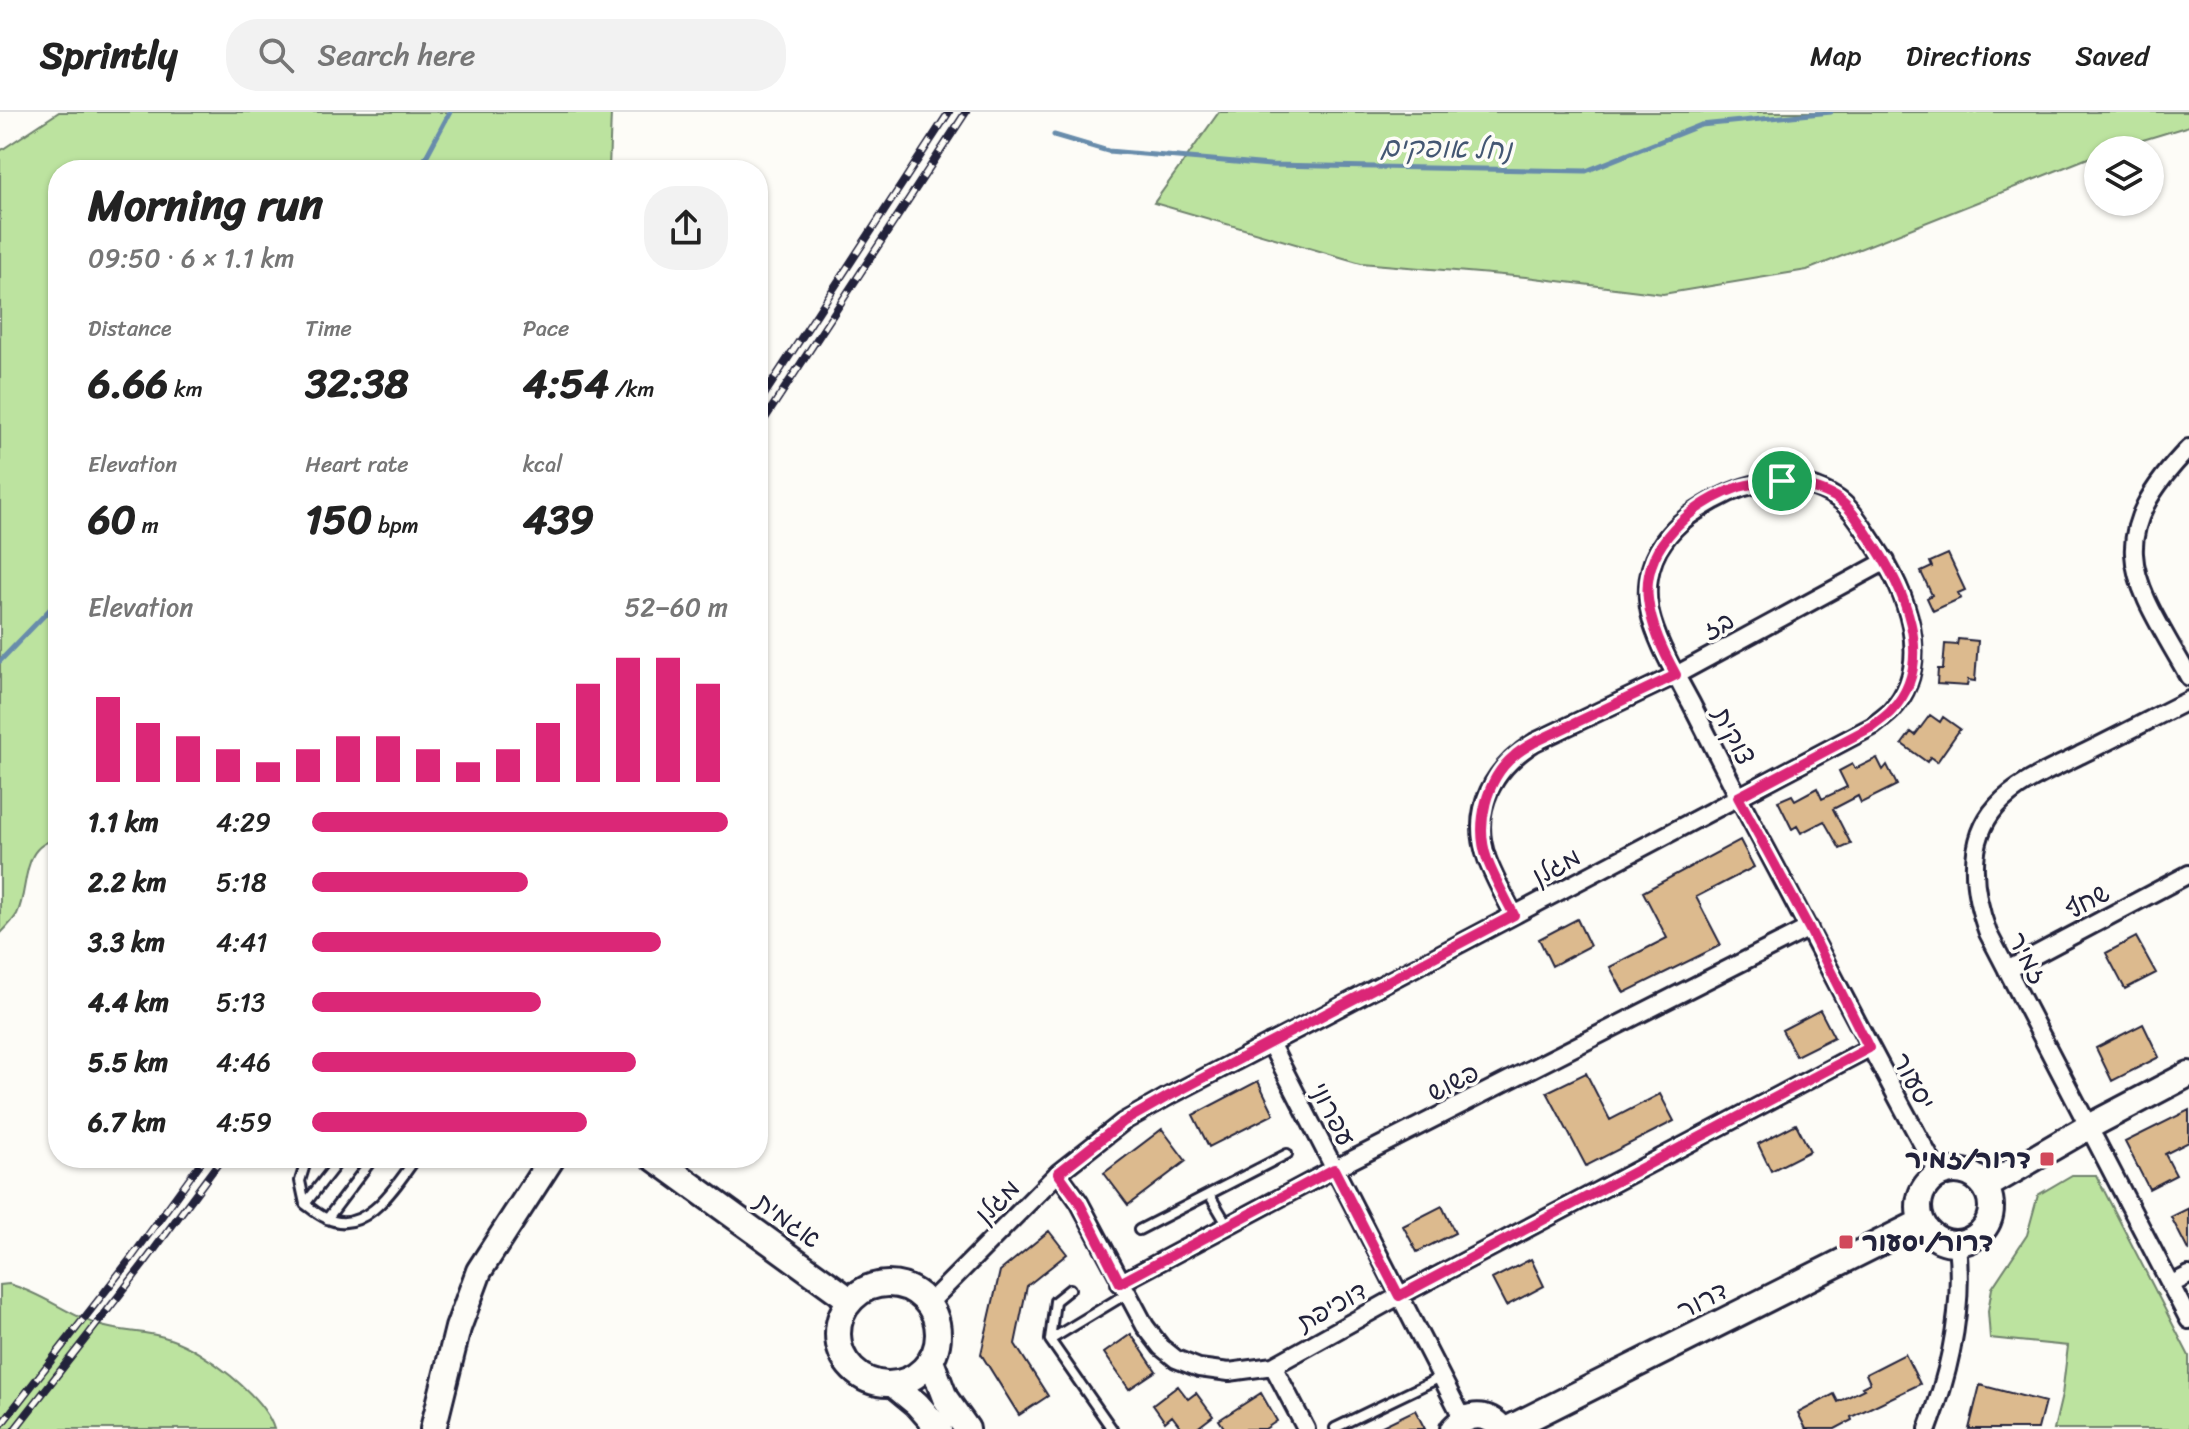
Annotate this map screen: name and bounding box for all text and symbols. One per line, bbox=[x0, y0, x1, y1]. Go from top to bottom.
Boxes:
search box bbox=[226, 19, 786, 91]
text: Sprintly bbox=[40, 22, 178, 89]
text: Search here bbox=[318, 28, 476, 82]
text: Map bbox=[1810, 31, 1862, 80]
text: Directions bbox=[1906, 31, 2031, 80]
text: Saved bbox=[2075, 31, 2149, 80]
icon: search bbox=[254, 33, 298, 77]
water label: נחל אופקים bbox=[1380, 122, 1514, 174]
map controls bbox=[2084, 136, 2164, 216]
button: layers bbox=[2084, 136, 2164, 216]
text: Morning run bbox=[88, 166, 323, 244]
button: share bbox=[644, 186, 728, 270]
text: 09:50 · 6 × 1.1 km bbox=[88, 235, 295, 281]
text: Distance bbox=[88, 309, 172, 348]
text: Time bbox=[305, 309, 352, 348]
text: Pace bbox=[523, 309, 569, 348]
text: 6.66 bbox=[88, 348, 168, 419]
text: 32:38 bbox=[305, 348, 409, 419]
text: 4:54 bbox=[523, 348, 609, 419]
text: km bbox=[168, 370, 203, 409]
text: /km bbox=[609, 370, 654, 409]
text: Elevation bbox=[88, 445, 177, 484]
text: Heart rate bbox=[305, 445, 409, 484]
text: kcal bbox=[523, 445, 563, 484]
pin bbox=[1748, 447, 1816, 515]
icon: arrive bbox=[1760, 459, 1804, 503]
text: 60 bbox=[88, 484, 136, 555]
text: 150 bbox=[305, 484, 372, 555]
text: 439 bbox=[523, 484, 594, 555]
text: m bbox=[136, 506, 159, 545]
text: bpm bbox=[372, 506, 419, 545]
text: Elevation bbox=[88, 584, 193, 630]
text: 52–60 m bbox=[624, 584, 728, 630]
street label: בז bbox=[1694, 597, 1742, 653]
street label: צוקית bbox=[1699, 697, 1768, 773]
text: 1.1 km bbox=[88, 799, 159, 845]
text: 4:29 bbox=[216, 799, 271, 845]
street label: מגלן bbox=[1523, 834, 1589, 898]
text: 2.2 km bbox=[88, 859, 166, 905]
text: 5:18 bbox=[216, 859, 267, 905]
street label: שחף bbox=[2056, 870, 2118, 932]
text: 3.3 km bbox=[88, 919, 165, 965]
text: 4:41 bbox=[216, 919, 268, 965]
street label: זמיר bbox=[1995, 923, 2061, 993]
text: 4.4 km bbox=[88, 979, 169, 1025]
text: 5:13 bbox=[216, 979, 265, 1025]
text: 5.5 km bbox=[88, 1039, 168, 1085]
text: 4:46 bbox=[216, 1039, 271, 1085]
street label: יסעור bbox=[1879, 1044, 1949, 1118]
street label: פשוש bbox=[1419, 1049, 1487, 1115]
street label: עפרוני bbox=[1297, 1074, 1369, 1154]
text: 6.7 km bbox=[88, 1099, 166, 1145]
text: 4:59 bbox=[216, 1099, 272, 1145]
place label: דרור/זמיר bbox=[1905, 1136, 2031, 1182]
marker: דרור/זמיר bbox=[2038, 1150, 2056, 1168]
street label: מגלן bbox=[963, 1167, 1031, 1235]
street label: אגמית bbox=[743, 1178, 832, 1260]
place label: דרור/יסעור bbox=[1862, 1219, 1994, 1265]
marker: דרור/יסעור bbox=[1837, 1233, 1855, 1251]
street label: דוכיפת bbox=[1286, 1268, 1376, 1345]
street label: דרור bbox=[1668, 1268, 1736, 1332]

